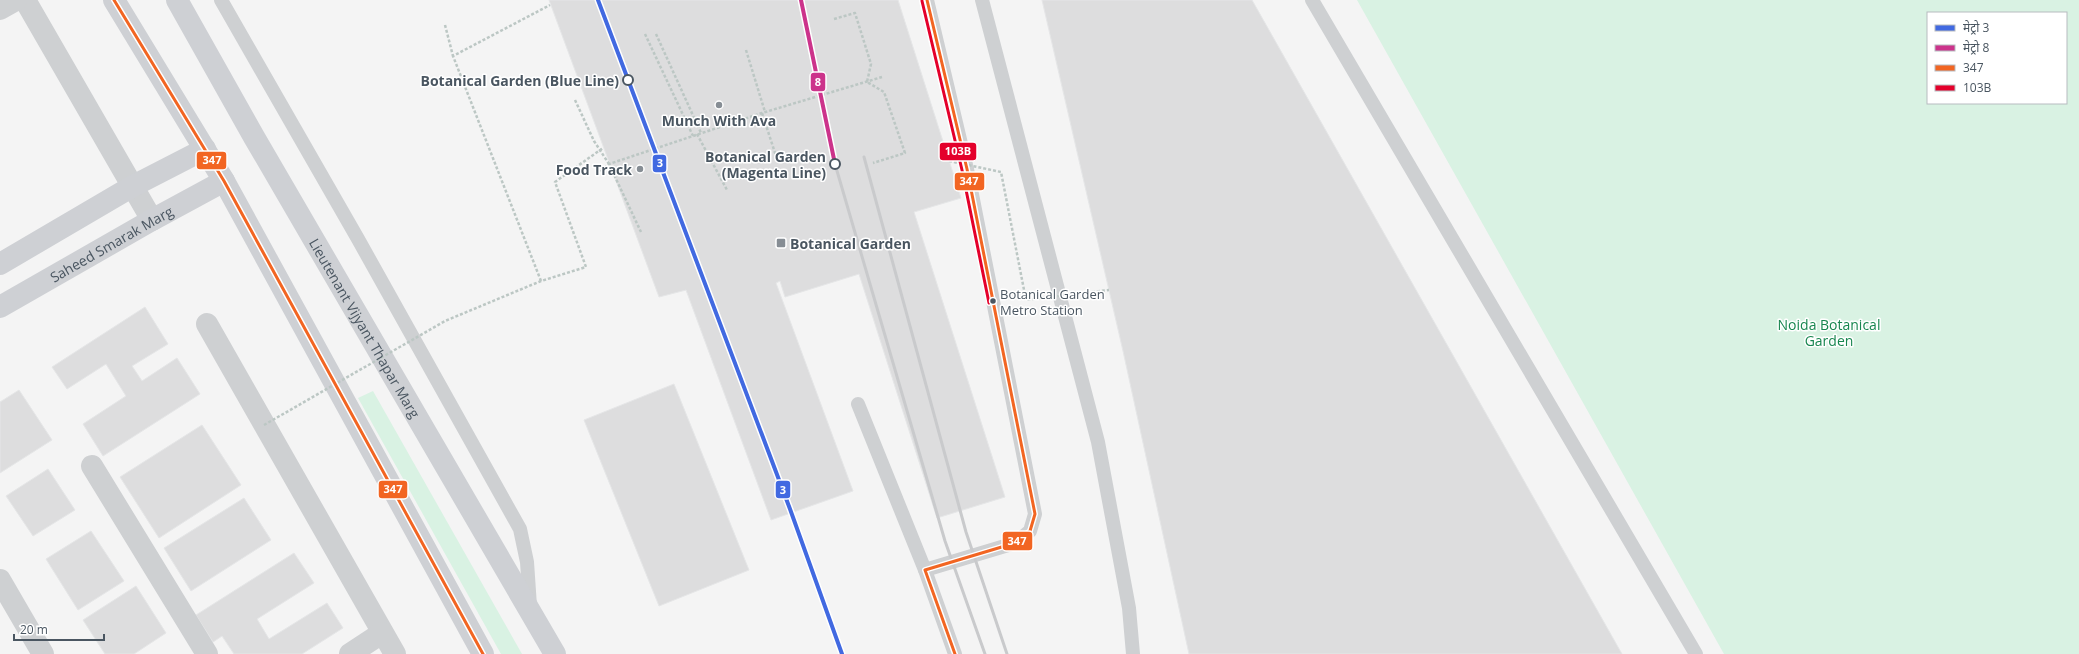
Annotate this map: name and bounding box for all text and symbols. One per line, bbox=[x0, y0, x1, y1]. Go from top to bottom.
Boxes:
legend bbox=[1927, 12, 2067, 104]
text: मेट्रो 3 bbox=[1963, 19, 1989, 36]
text: मेट्रो 8 bbox=[1963, 39, 1989, 56]
text: 347 bbox=[1963, 59, 1984, 76]
place label: Botanical Garden (Blue Line) bbox=[421, 71, 619, 90]
line badge: 8 bbox=[810, 72, 826, 92]
marker: Botanical Garden (Blue Line) bbox=[622, 74, 634, 86]
text: 8 bbox=[815, 74, 821, 89]
text: 103B bbox=[1963, 79, 1992, 96]
marker: Munch With Ava bbox=[714, 100, 724, 110]
place label: Munch With Ava bbox=[662, 111, 776, 130]
line badge: 103B bbox=[939, 142, 977, 161]
text: 103B bbox=[945, 143, 971, 158]
place label: Botanical Garden (Magenta Line) bbox=[705, 147, 826, 182]
line badge: 347 bbox=[196, 151, 227, 170]
text: 347 bbox=[203, 152, 221, 167]
line badge: 3 bbox=[652, 154, 667, 173]
text: 3 bbox=[657, 155, 663, 170]
marker: Botanical Garden (Magenta Line) bbox=[829, 158, 841, 170]
place label: Food Track bbox=[556, 160, 632, 179]
marker: Food Track bbox=[635, 164, 645, 174]
line badge: 347 bbox=[954, 172, 985, 191]
text: 347 bbox=[960, 173, 978, 188]
street label: Saheed Smarak Marg bbox=[46, 201, 176, 286]
place label: Botanical Garden bbox=[790, 234, 911, 253]
street label: Lieutenant Vijyant Thapar Marg bbox=[305, 235, 425, 421]
marker: Botanical Garden bbox=[775, 237, 787, 249]
place label: Botanical Garden Metro Station bbox=[1000, 285, 1105, 319]
marker: Botanical Garden Metro Station bbox=[988, 296, 998, 306]
park label: Noida Botanical Garden bbox=[1778, 315, 1880, 350]
line badge: 347 bbox=[378, 480, 408, 499]
line badge: 3 bbox=[775, 480, 791, 499]
text: 347 bbox=[384, 481, 402, 496]
text: 3 bbox=[780, 482, 786, 497]
line badge: 347 bbox=[1002, 531, 1033, 551]
text: 347 bbox=[1008, 533, 1026, 548]
scale bar bbox=[14, 616, 104, 642]
text: 20 m bbox=[20, 621, 48, 638]

